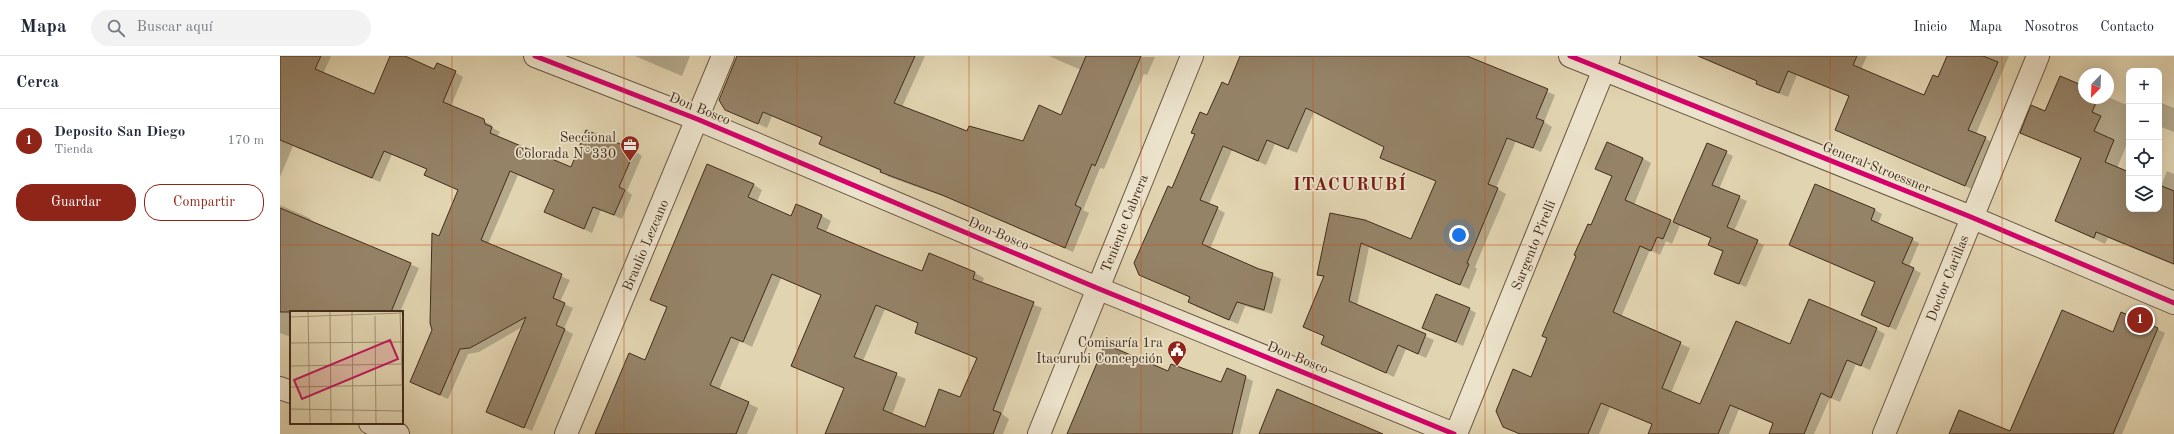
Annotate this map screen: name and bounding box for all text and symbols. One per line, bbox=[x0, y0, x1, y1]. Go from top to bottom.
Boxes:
search box bbox=[91, 10, 371, 46]
icon: search bbox=[105, 17, 127, 39]
text: Mapa bbox=[20, 18, 67, 37]
text: Buscar aquí bbox=[137, 20, 213, 35]
text: Inicio bbox=[1913, 20, 1947, 34]
text: Mapa bbox=[1969, 20, 2002, 34]
text: Nosotros bbox=[2024, 20, 2078, 34]
text: Contacto bbox=[2100, 20, 2154, 34]
north arrow bbox=[2078, 68, 2114, 104]
map controls bbox=[2126, 68, 2162, 212]
button: + bbox=[2126, 68, 2162, 104]
text: Cerca bbox=[16, 74, 59, 91]
street label: Don Bosco bbox=[667, 90, 732, 128]
button: − bbox=[2126, 104, 2162, 140]
text: Deposito San Diego bbox=[54, 125, 185, 140]
place label: Seccional Colorada N°330 bbox=[515, 131, 616, 161]
text: 1 bbox=[25, 134, 33, 147]
text: 170 m bbox=[227, 134, 264, 147]
office icon: Seccional Colorada N°330 bbox=[619, 134, 641, 162]
street label: General Stroessner bbox=[1820, 140, 1933, 196]
button: locate bbox=[2126, 140, 2162, 176]
text: Tienda bbox=[54, 143, 93, 156]
street label: Teniente Cabrera bbox=[1099, 172, 1151, 274]
district label: ITACURUBÍ bbox=[1293, 172, 1407, 194]
button: layers bbox=[2126, 176, 2162, 212]
button: Guardar bbox=[16, 184, 136, 221]
button: Compartir bbox=[144, 184, 264, 221]
street label: Braulio Lezcano bbox=[620, 198, 671, 293]
street label: Sargento Pirelli bbox=[1510, 198, 1558, 292]
street label: Don Bosco bbox=[966, 215, 1031, 253]
your location bbox=[1449, 225, 1469, 245]
street label: Doctor Carillas bbox=[1924, 233, 1972, 324]
pin: 1 bbox=[2127, 305, 2153, 335]
inset map bbox=[290, 311, 403, 424]
place label: Comisaría 1ra Itacurubi Concepción bbox=[1036, 336, 1163, 366]
public building icon: Comisaría 1ra Itacurubi Concepción bbox=[1166, 339, 1188, 367]
street label: Don Bosco bbox=[1265, 339, 1330, 377]

